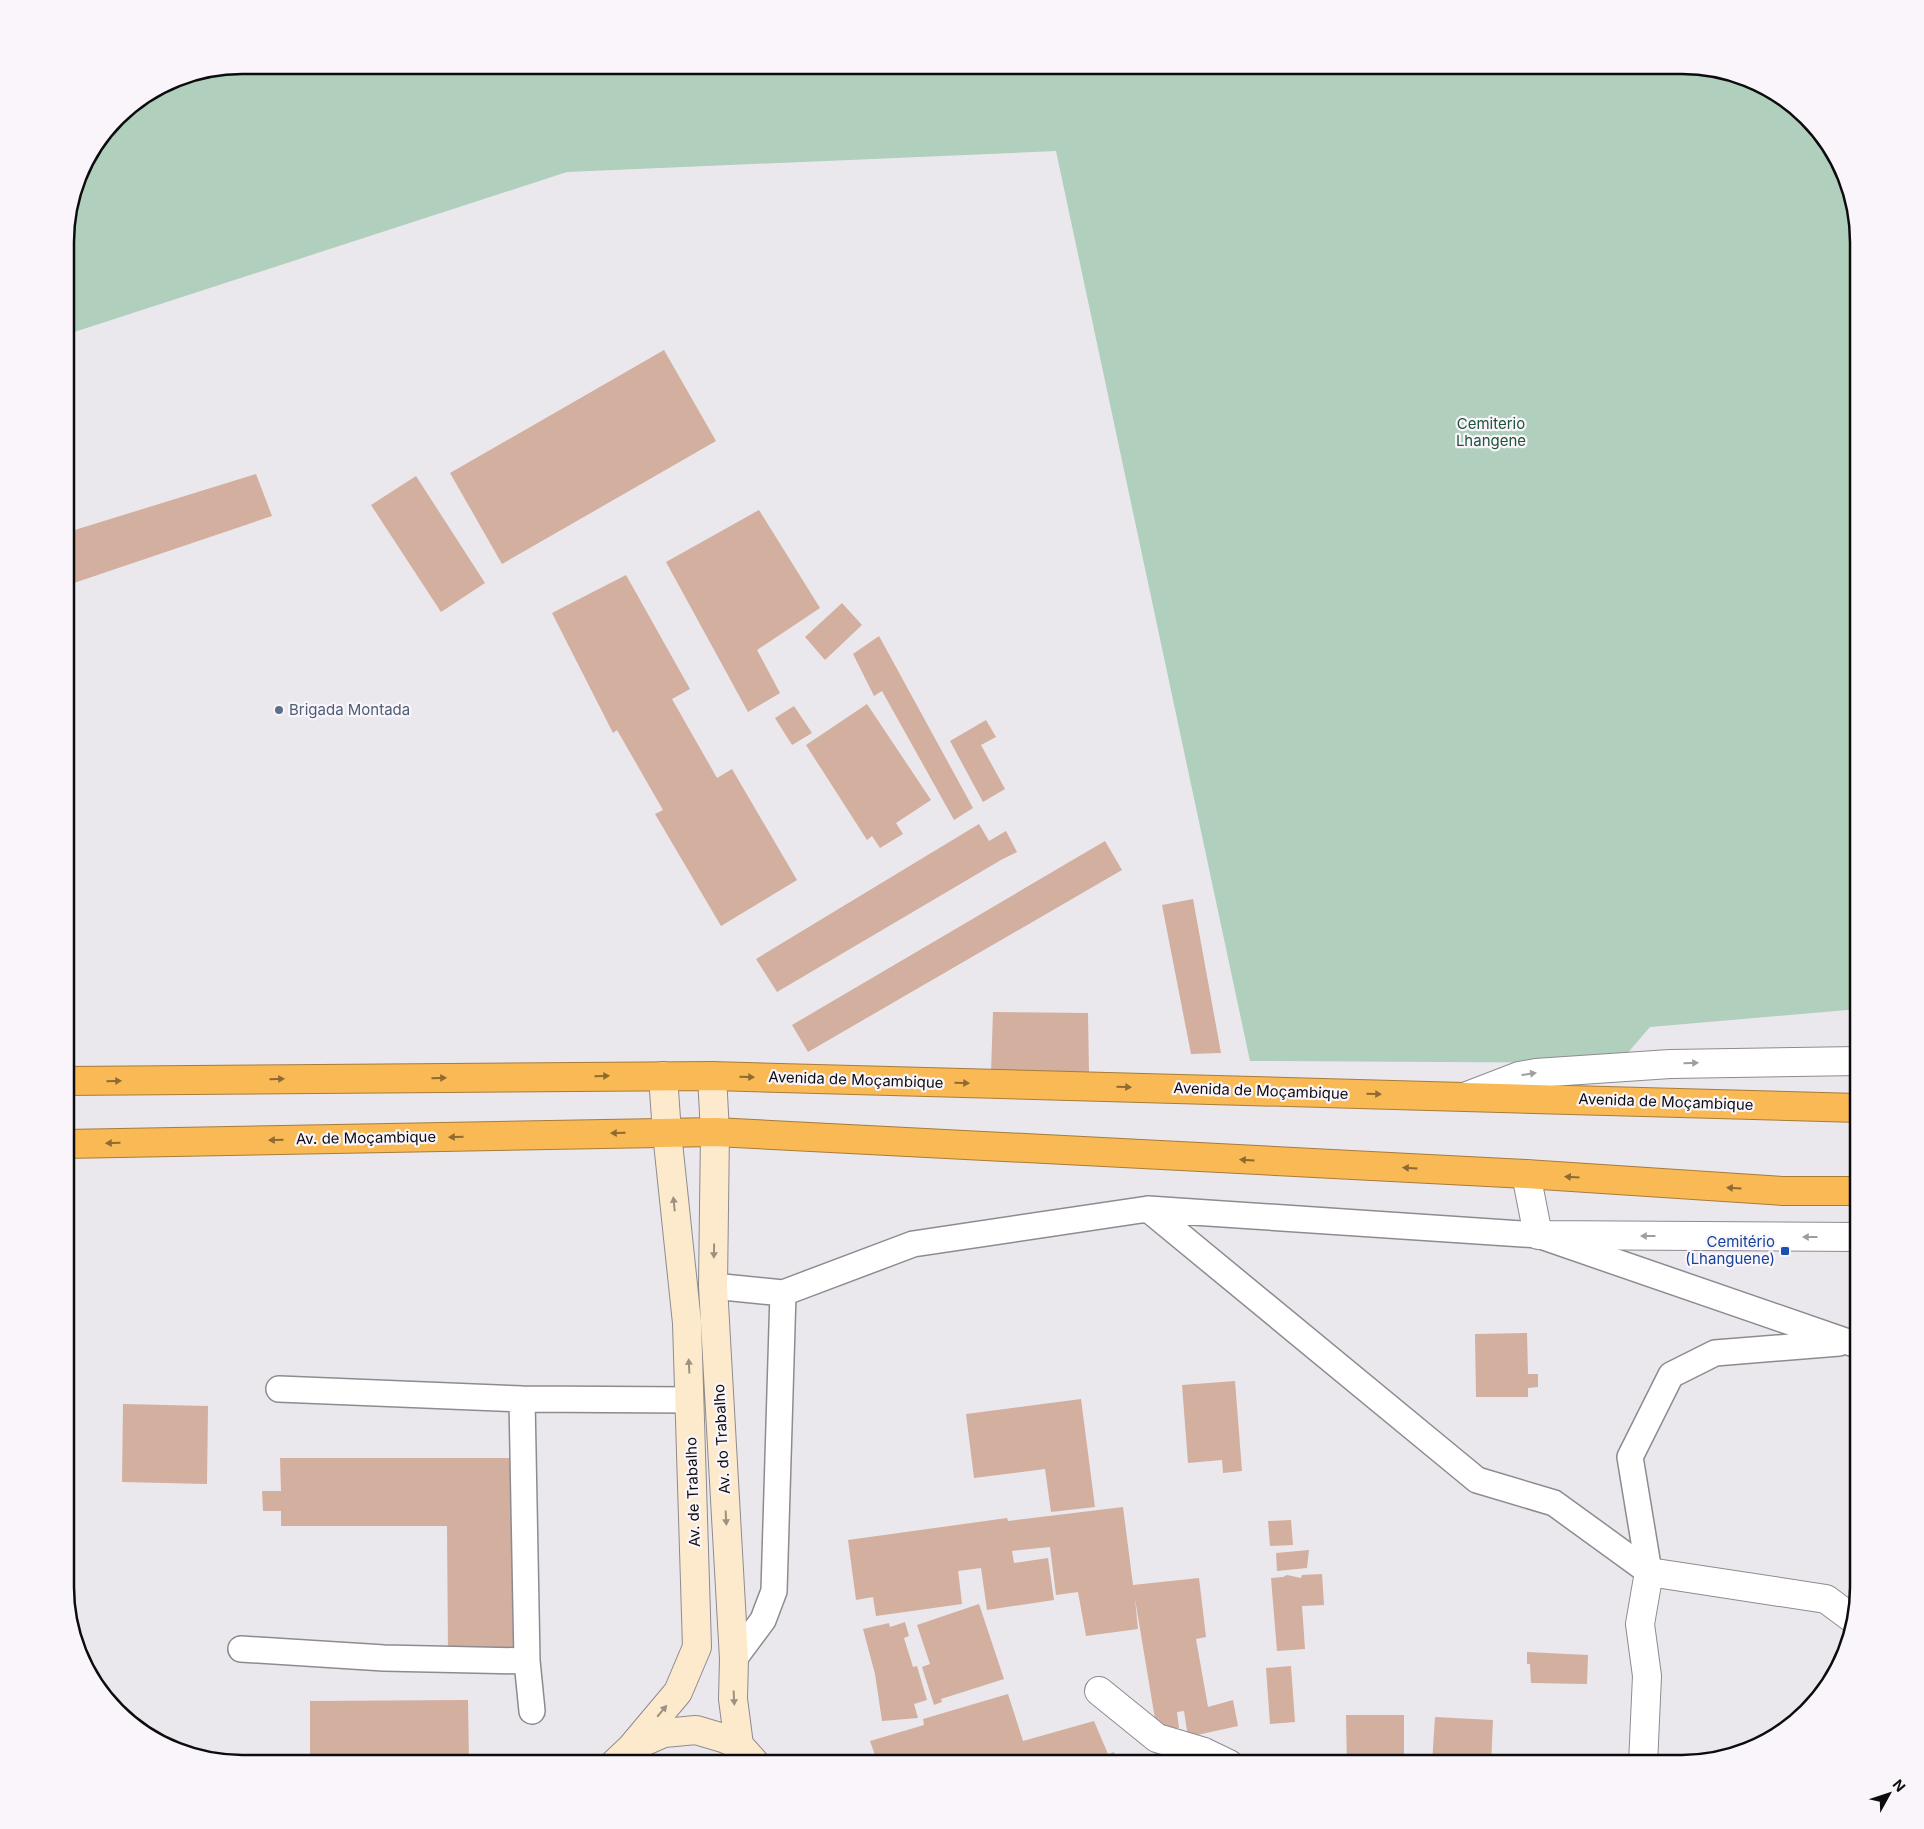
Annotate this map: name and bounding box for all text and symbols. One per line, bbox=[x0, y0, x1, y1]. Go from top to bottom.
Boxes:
park label: Cemiterio Lhangene bbox=[1456, 414, 1526, 450]
place label: Brigada Montada bbox=[289, 700, 410, 719]
marker: Brigada Montada bbox=[273, 704, 285, 716]
one-way arrow bbox=[1684, 1059, 1700, 1067]
street label: Avenida de Moçambique bbox=[768, 1067, 944, 1092]
one-way arrow bbox=[1522, 1070, 1538, 1078]
one-way arrow bbox=[594, 1072, 610, 1080]
one-way arrow bbox=[739, 1073, 755, 1081]
one-way arrow bbox=[431, 1074, 447, 1082]
one-way arrow bbox=[269, 1075, 285, 1083]
one-way arrow bbox=[106, 1077, 122, 1085]
street label: Avenida de Moçambique bbox=[1173, 1078, 1349, 1103]
one-way arrow bbox=[954, 1079, 970, 1087]
one-way arrow bbox=[1117, 1083, 1133, 1091]
street label: Avenida de Moçambique bbox=[1578, 1089, 1754, 1114]
one-way arrow bbox=[1367, 1090, 1383, 1098]
street label: Av. de Moçambique bbox=[296, 1127, 436, 1148]
one-way arrow bbox=[610, 1130, 626, 1138]
one-way arrow bbox=[447, 1133, 463, 1141]
one-way arrow bbox=[267, 1136, 283, 1144]
one-way arrow bbox=[105, 1139, 121, 1147]
one-way arrow bbox=[1239, 1155, 1255, 1163]
one-way arrow bbox=[1401, 1163, 1417, 1171]
one-way arrow bbox=[1563, 1172, 1579, 1180]
one-way arrow bbox=[1726, 1184, 1742, 1192]
one-way arrow bbox=[670, 1195, 678, 1211]
one-way arrow bbox=[1639, 1232, 1655, 1240]
place label: Cemitério (Lhanguene) bbox=[1685, 1232, 1775, 1268]
one-way arrow bbox=[1802, 1233, 1818, 1241]
one-way arrow bbox=[710, 1243, 718, 1259]
marker: Cemitério (Lhanguene) bbox=[1779, 1245, 1791, 1257]
one-way arrow bbox=[684, 1357, 692, 1373]
street label: Av. do Trabalho bbox=[709, 1384, 734, 1495]
street label: Av. de Trabalho bbox=[681, 1437, 704, 1547]
one-way arrow bbox=[723, 1511, 731, 1527]
one-way arrow bbox=[730, 1690, 738, 1706]
one-way arrow bbox=[657, 1704, 668, 1717]
north arrow bbox=[1864, 1769, 1914, 1819]
text: N bbox=[1889, 1776, 1909, 1795]

